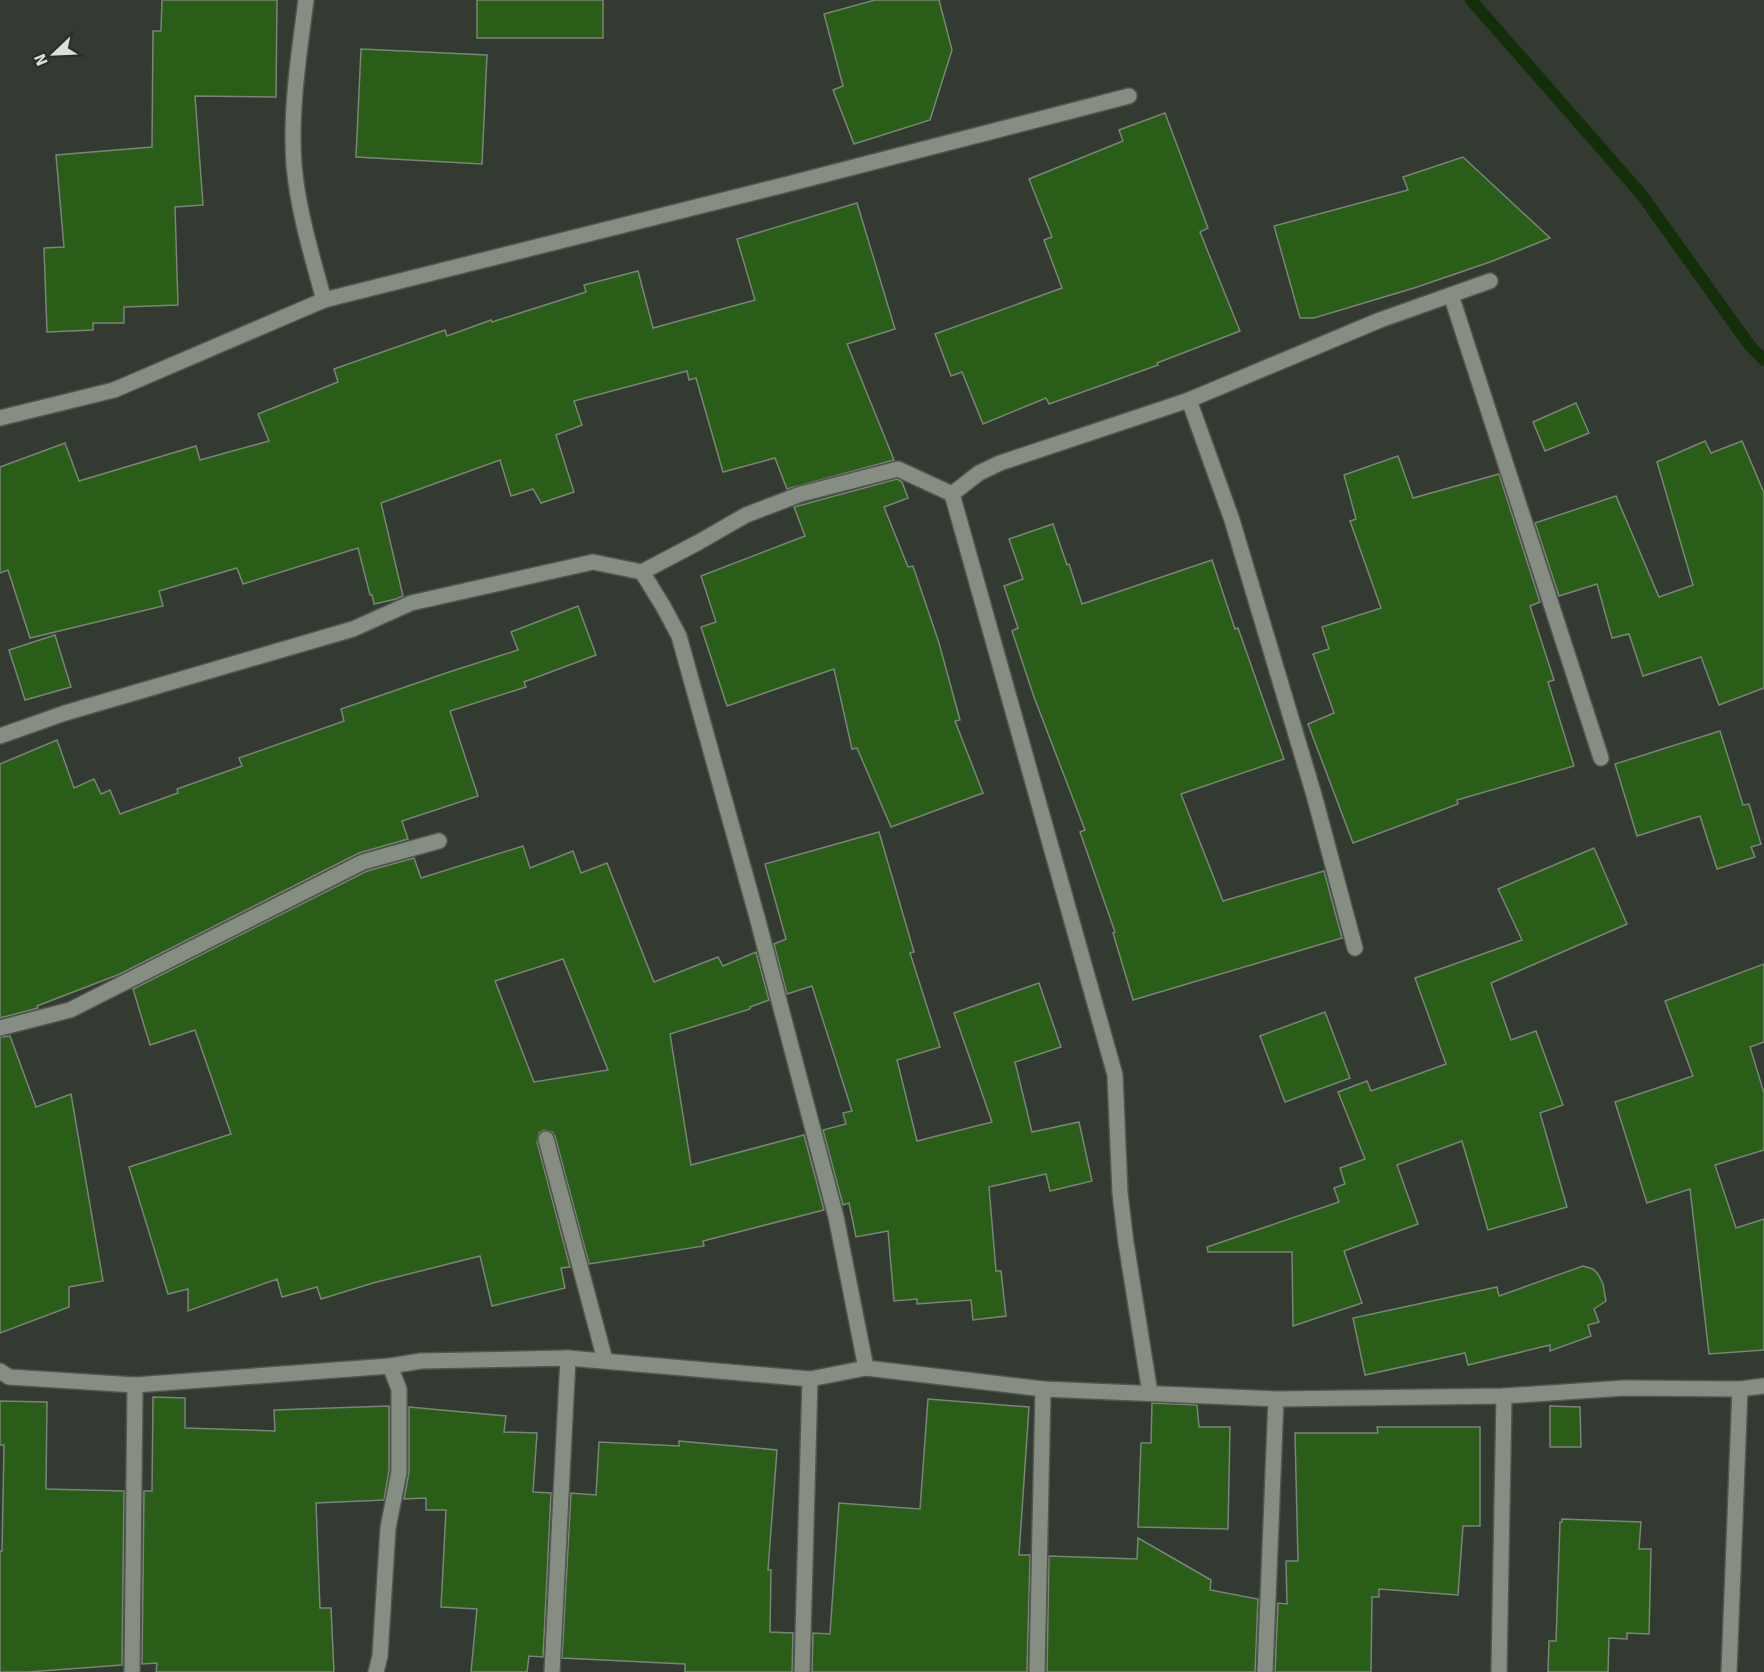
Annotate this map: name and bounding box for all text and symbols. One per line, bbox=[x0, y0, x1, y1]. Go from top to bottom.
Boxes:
north arrow bbox=[24, 24, 84, 84]
text: N bbox=[30, 50, 52, 69]

